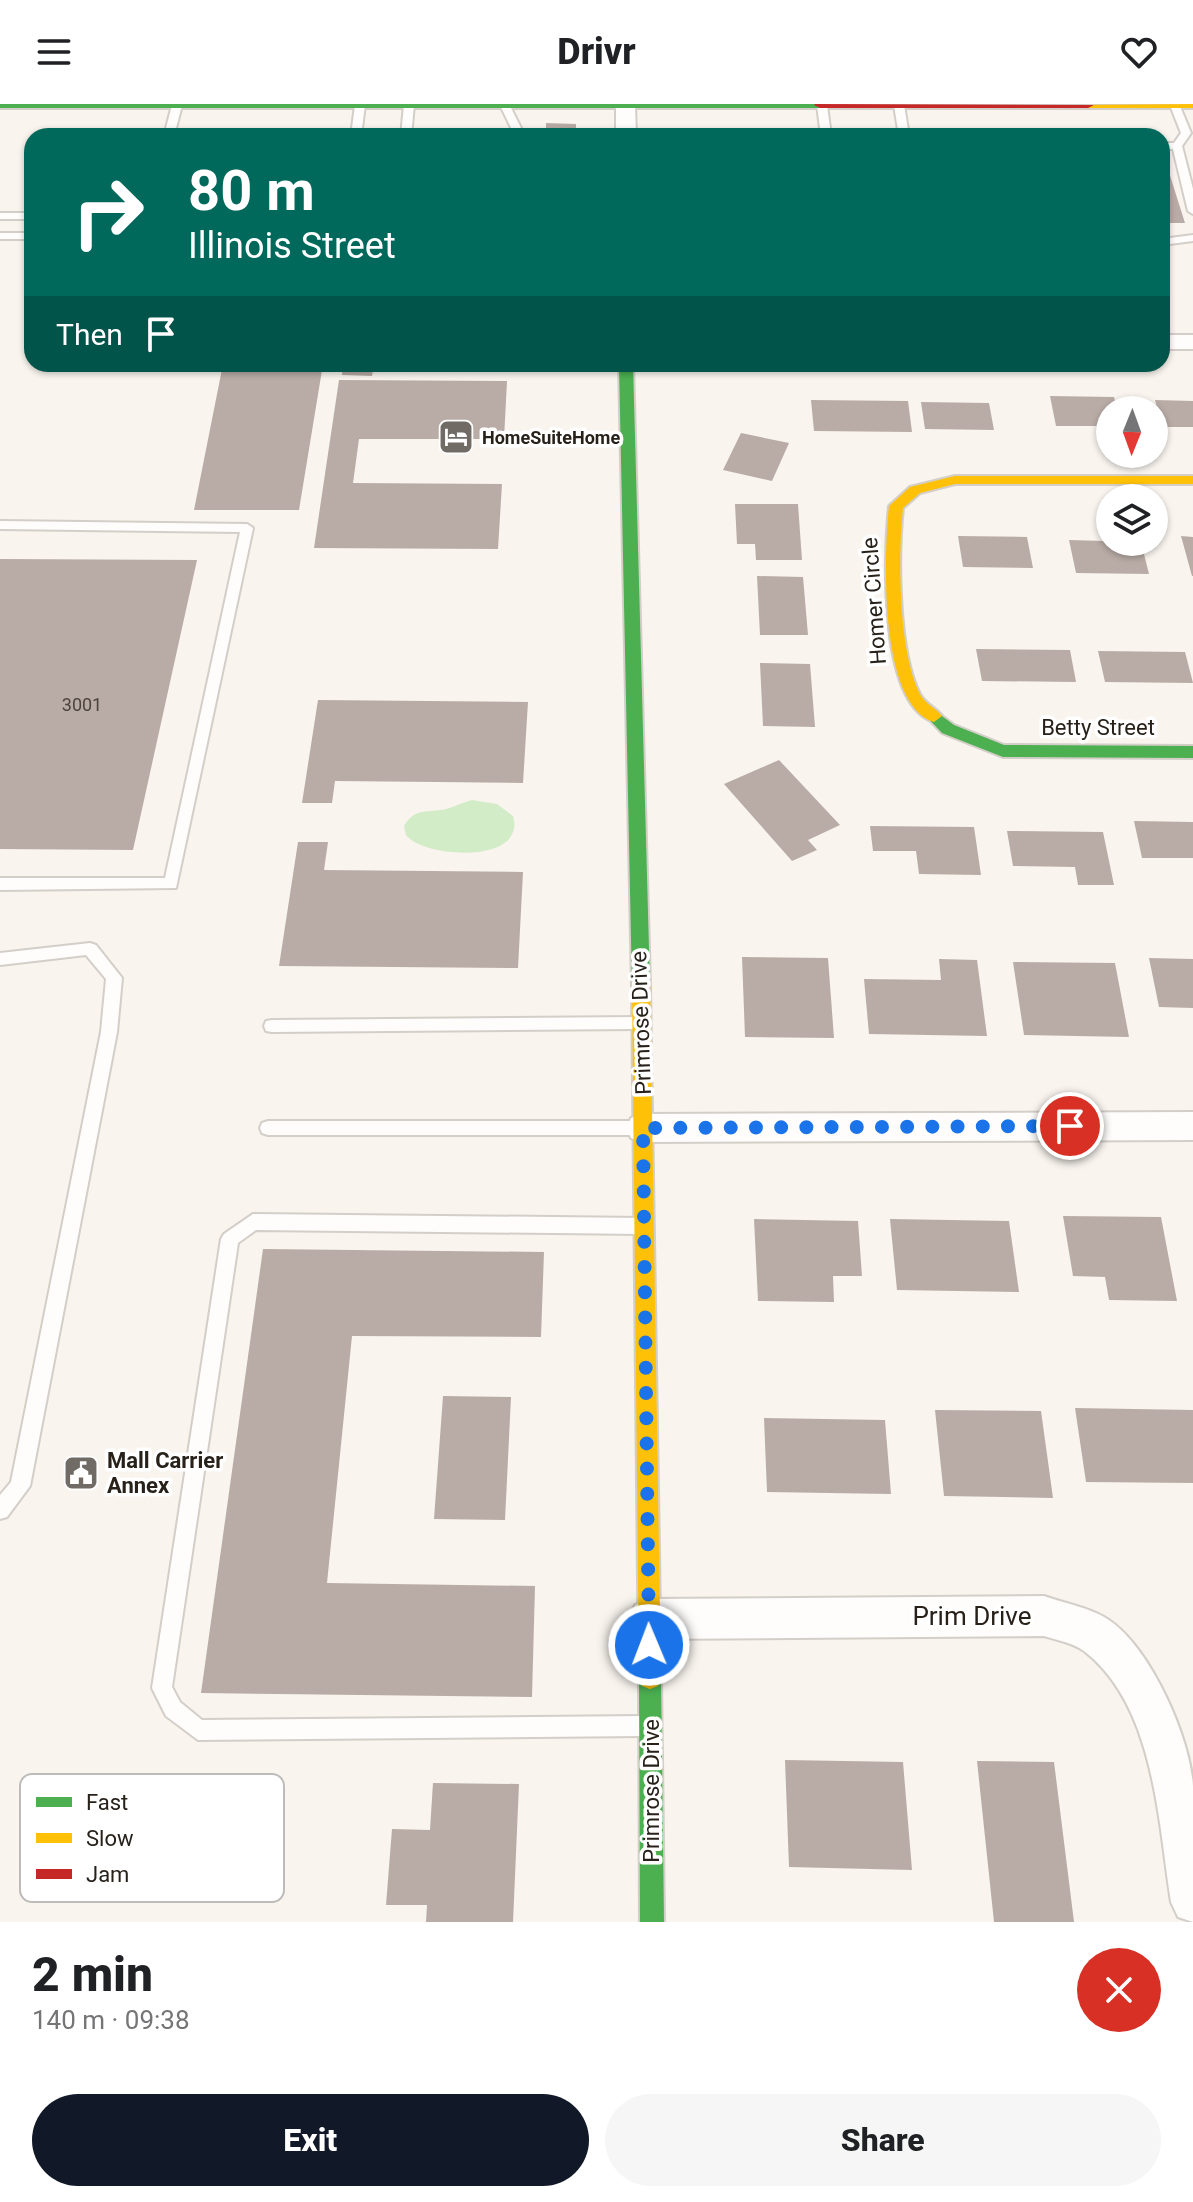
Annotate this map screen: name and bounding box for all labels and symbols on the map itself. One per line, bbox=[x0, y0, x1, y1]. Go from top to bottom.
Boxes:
north arrow bbox=[1096, 396, 1168, 468]
hotel icon: HomeSuiteHome bbox=[437, 418, 475, 456]
place label: HomeSuiteHome bbox=[482, 427, 620, 448]
street label: Homer Circle bbox=[857, 536, 891, 666]
house number: 3001 bbox=[62, 694, 102, 715]
street label: Betty Street bbox=[1041, 715, 1155, 740]
street label: Primrose Drive bbox=[626, 951, 656, 1095]
pin bbox=[1036, 1092, 1104, 1160]
place label: Mall Carrier Annex bbox=[107, 1448, 223, 1498]
public building icon: Mall Carrier Annex bbox=[62, 1454, 100, 1492]
street label: Prim Drive bbox=[912, 1601, 1032, 1631]
position arrow bbox=[607, 1603, 691, 1687]
street label: Primrose Drive bbox=[639, 1719, 664, 1863]
legend bbox=[20, 1774, 284, 1902]
text: Fast bbox=[86, 1790, 128, 1815]
text: Slow bbox=[86, 1826, 134, 1851]
text: Jam bbox=[86, 1862, 129, 1887]

